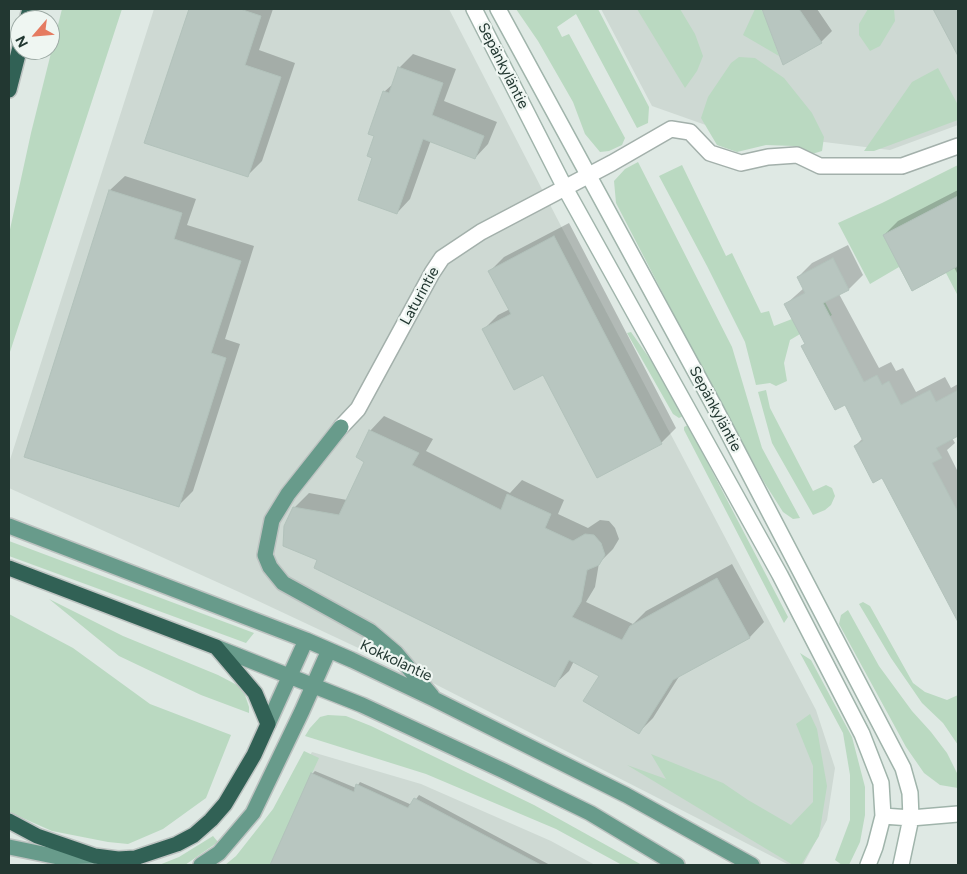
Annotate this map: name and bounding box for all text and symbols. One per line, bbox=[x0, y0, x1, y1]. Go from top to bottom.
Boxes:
north arrow bbox=[10, 10, 60, 60]
street label: Sepänkyläntie bbox=[474, 20, 532, 112]
text: N bbox=[12, 33, 32, 50]
street label: Laturintie bbox=[397, 264, 443, 328]
street label: Sepänkyläntie bbox=[685, 363, 745, 455]
street label: Kokkolantie bbox=[357, 636, 435, 686]

